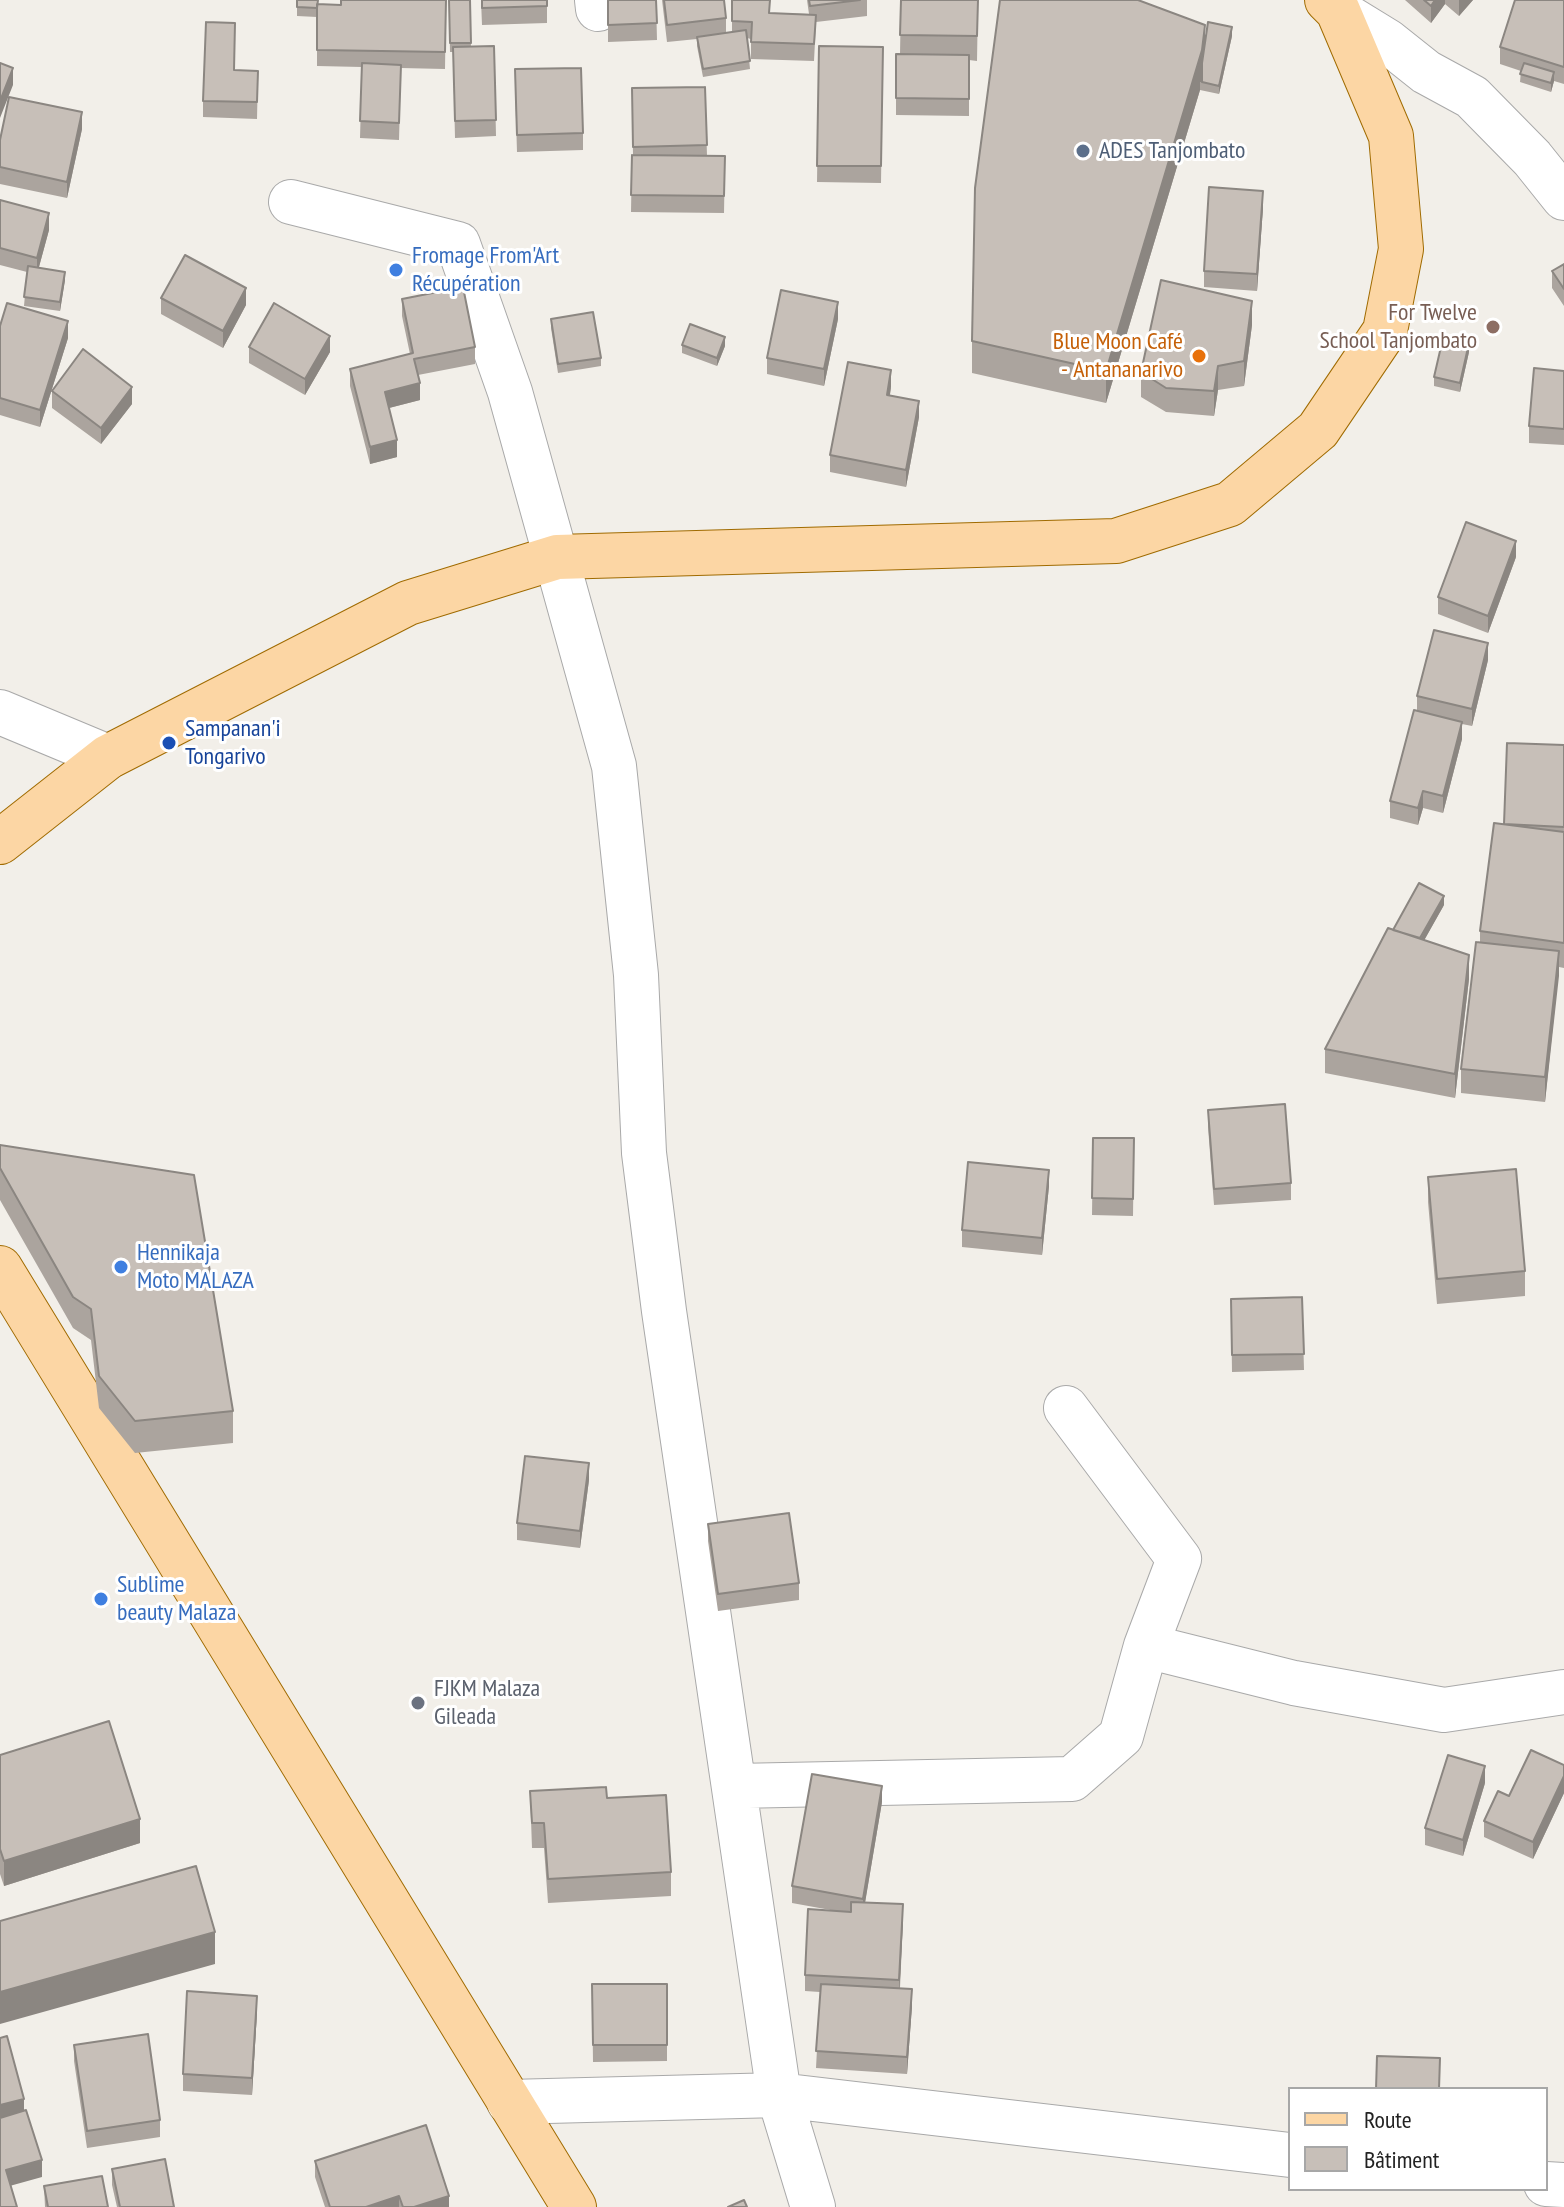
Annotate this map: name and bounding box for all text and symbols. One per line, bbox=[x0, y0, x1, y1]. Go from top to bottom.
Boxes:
place label: ADES Tanjombato bbox=[1099, 137, 1245, 165]
marker: ADES Tanjombato bbox=[1074, 142, 1092, 160]
place label: Fromage From'Art Récupération bbox=[412, 242, 559, 298]
marker: Fromage From'Art Récupération bbox=[387, 261, 405, 279]
place label: For Twelve School Tanjombato bbox=[1319, 299, 1477, 355]
marker: For Twelve School Tanjombato bbox=[1484, 318, 1502, 336]
place label: Blue Moon Café - Antananarivo bbox=[1053, 328, 1183, 384]
marker: Blue Moon Café - Antananarivo bbox=[1190, 347, 1208, 365]
place label: Sampanan'i Tongarivo bbox=[185, 715, 281, 771]
marker: Sampanan'i Tongarivo bbox=[160, 734, 178, 752]
place label: Hennikaja Moto MALAZA bbox=[137, 1239, 254, 1295]
marker: Hennikaja Moto MALAZA bbox=[112, 1258, 130, 1276]
place label: Sublime beauty Malaza bbox=[117, 1571, 236, 1627]
marker: Sublime beauty Malaza bbox=[92, 1590, 110, 1608]
place label: FJKM Malaza Gileada bbox=[434, 1675, 540, 1731]
marker: FJKM Malaza Gileada bbox=[409, 1694, 427, 1712]
legend bbox=[1288, 2087, 1548, 2191]
text: Route bbox=[1364, 2104, 1412, 2135]
text: Bâtiment bbox=[1364, 2144, 1439, 2175]

